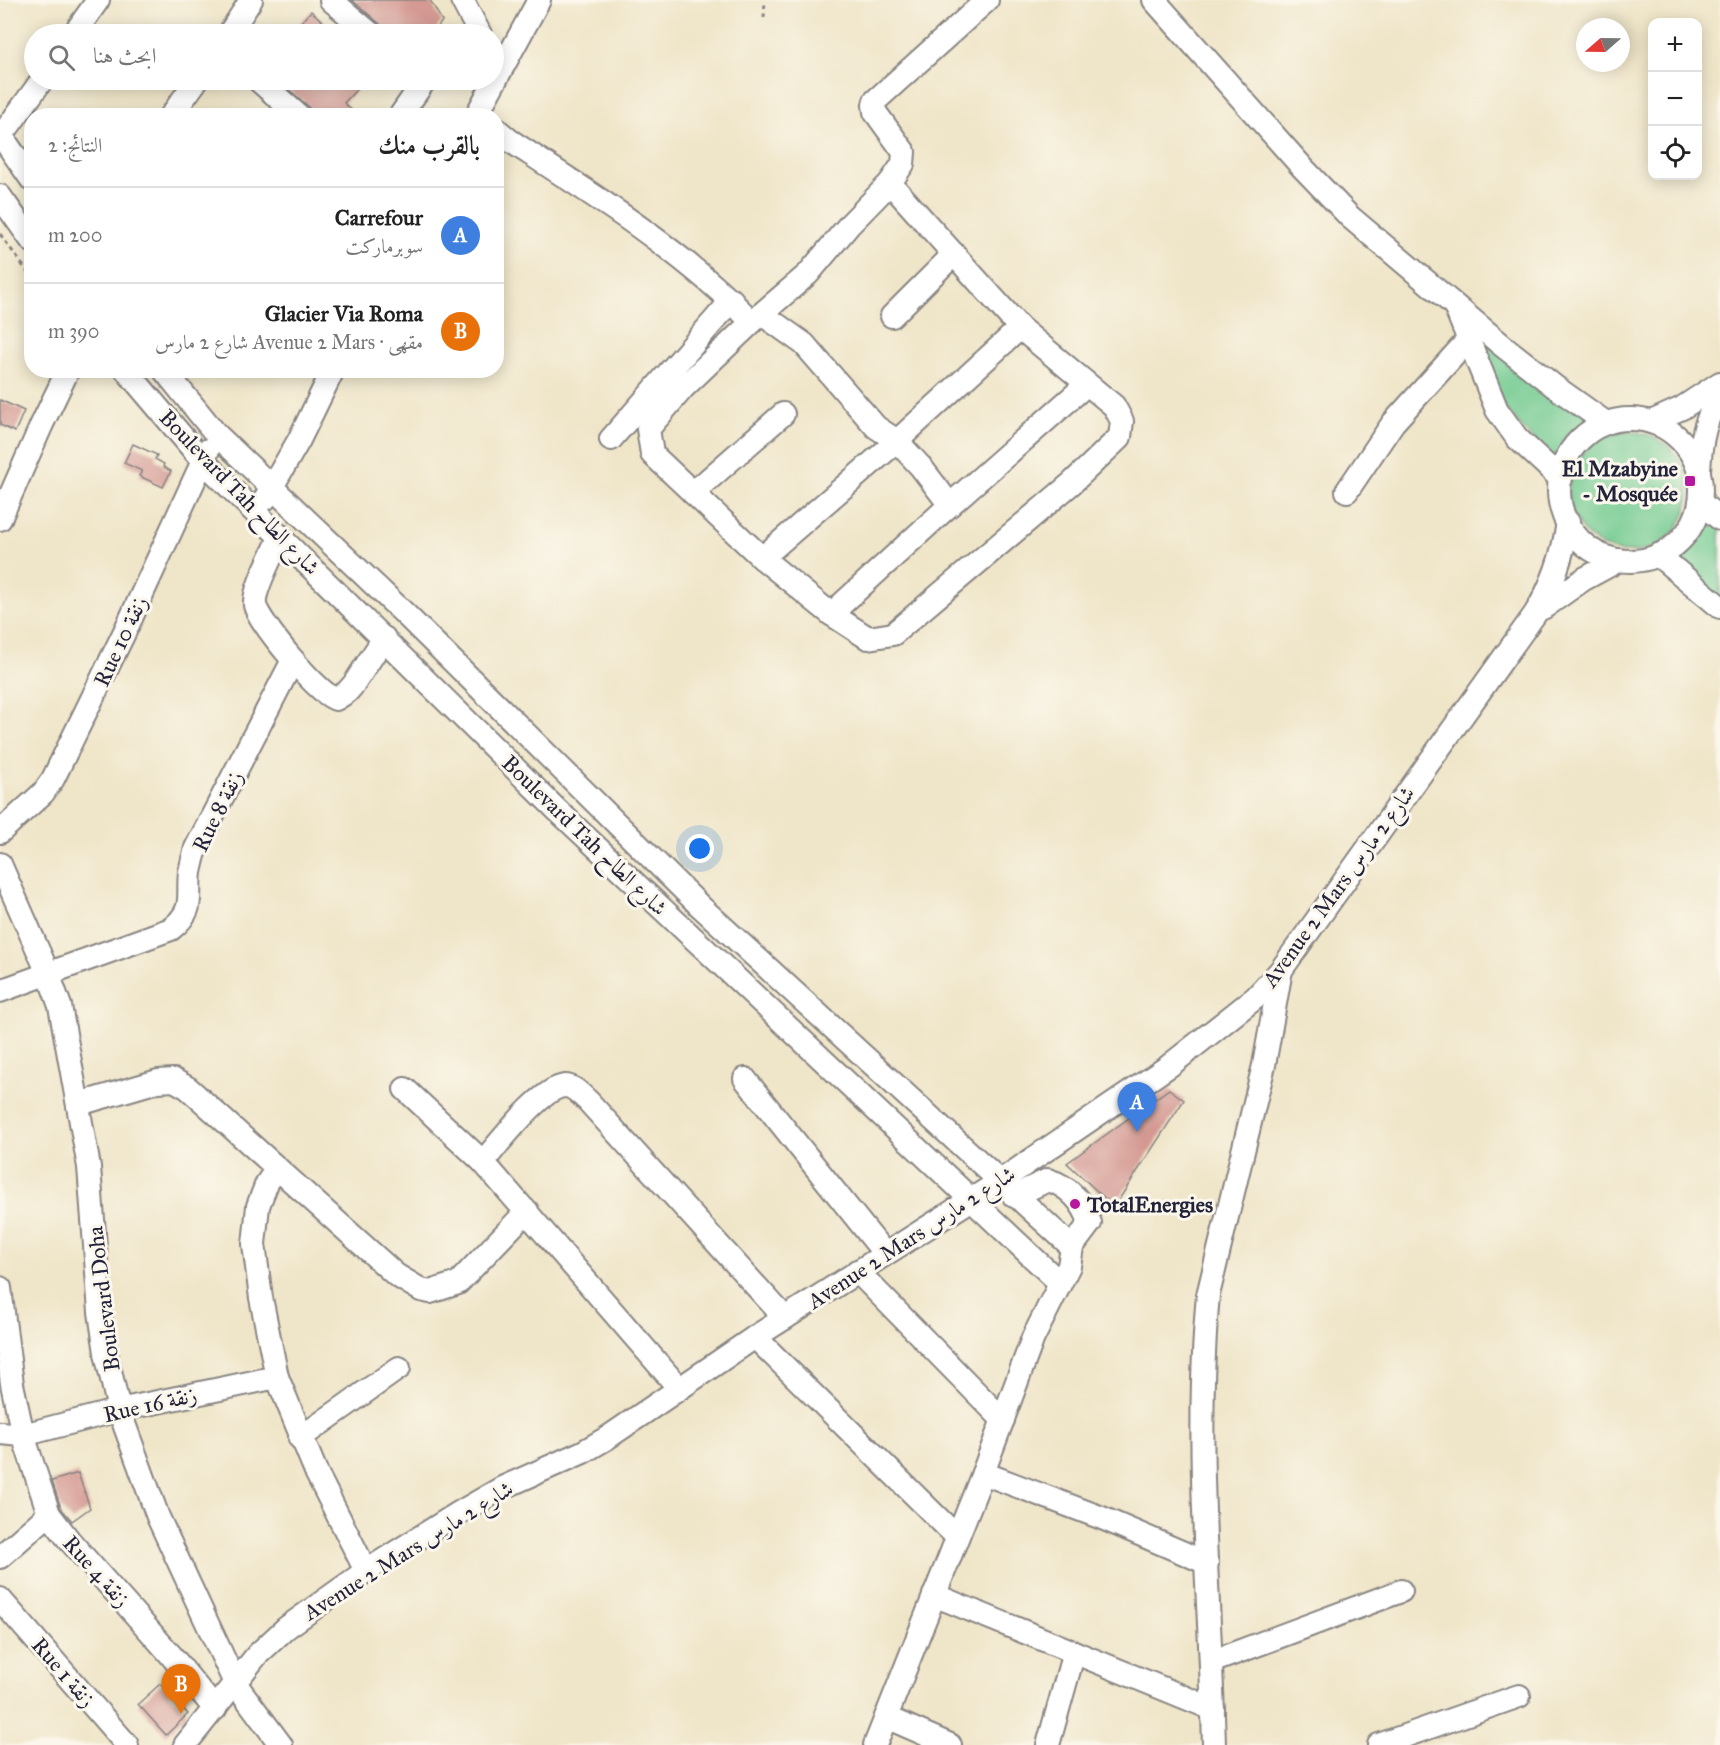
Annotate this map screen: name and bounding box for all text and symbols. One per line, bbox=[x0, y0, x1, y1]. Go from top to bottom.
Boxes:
north arrow bbox=[1576, 18, 1630, 72]
map controls bbox=[1648, 18, 1702, 180]
button: + bbox=[1648, 18, 1702, 72]
search box bbox=[24, 24, 504, 90]
icon: search bbox=[45, 41, 78, 74]
text: ابحث هنا bbox=[93, 42, 156, 69]
button: − bbox=[1648, 72, 1702, 126]
button: locate bbox=[1648, 126, 1702, 180]
text: بالقرب منك bbox=[378, 129, 480, 161]
text: النتائج: 2 bbox=[48, 133, 102, 157]
text: Carrefour bbox=[335, 204, 423, 231]
text: 200 m bbox=[48, 223, 102, 247]
text: A bbox=[454, 223, 467, 247]
text: سوبرماركت bbox=[345, 234, 423, 258]
text: Glacier Via Roma bbox=[265, 300, 423, 327]
text: 390 m bbox=[48, 319, 100, 343]
text: B bbox=[454, 319, 467, 343]
text: مقهى · Avenue 2 Mars شارع 2 مارس bbox=[155, 330, 423, 354]
street label: Boulevard Tah شارع الطاح bbox=[149, 404, 326, 585]
place label: El Mzabyine - Mosquée bbox=[1562, 455, 1678, 507]
marker: El Mzabyine - Mosquée bbox=[1683, 474, 1697, 488]
street label: Rue 10 زنقة bbox=[88, 592, 153, 691]
street label: Boulevard Tah شارع الطاح bbox=[492, 749, 673, 926]
street label: Rue 8 زنقة bbox=[186, 766, 249, 856]
street label: Avenue 2 Mars شارع 2 مارس bbox=[1256, 780, 1425, 996]
your location bbox=[685, 834, 714, 863]
pin: A bbox=[1118, 1082, 1156, 1132]
street label: Avenue 2 Mars شارع 2 مارس bbox=[802, 1160, 1023, 1319]
place label: TotalEnergies bbox=[1086, 1191, 1213, 1218]
marker: TotalEnergies bbox=[1068, 1197, 1082, 1211]
street label: Boulevard Doha bbox=[81, 1224, 126, 1373]
street label: Rue 16 زنقة bbox=[101, 1381, 200, 1428]
street label: Avenue 2 Mars شارع 2 مارس bbox=[298, 1475, 521, 1631]
street label: Rue 4 زنقة bbox=[57, 1530, 136, 1613]
street label: Rue 1 زنقة bbox=[26, 1632, 101, 1713]
pin: B bbox=[162, 1664, 201, 1714]

